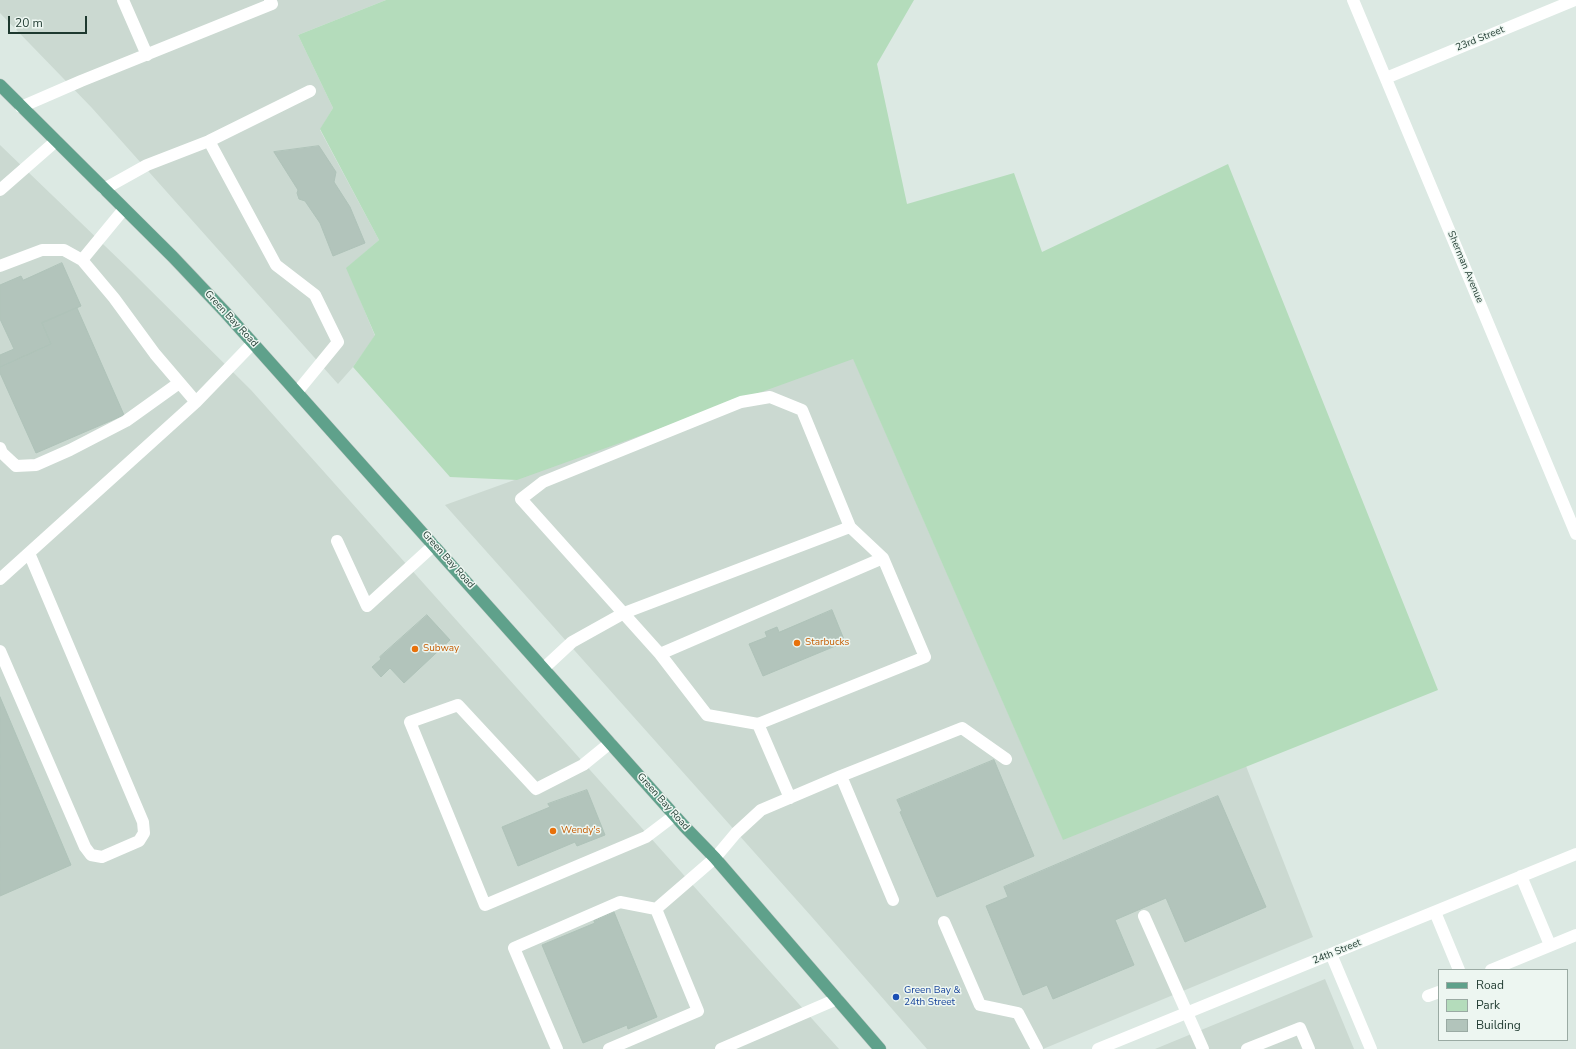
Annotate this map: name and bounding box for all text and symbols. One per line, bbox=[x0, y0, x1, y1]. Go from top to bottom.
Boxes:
scale bar bbox=[10, 8, 89, 34]
text: 20 m bbox=[15, 15, 43, 31]
street label: 23rd Street bbox=[1454, 24, 1506, 54]
street label: Sherman Avenue bbox=[1444, 229, 1486, 305]
street label: Green Bay Road bbox=[202, 288, 260, 350]
street label: Green Bay Road bbox=[419, 529, 477, 591]
place label: Starbucks bbox=[805, 637, 849, 649]
marker: Starbucks bbox=[792, 638, 802, 648]
place label: Subway bbox=[423, 643, 459, 655]
marker: Subway bbox=[410, 644, 420, 654]
street label: Green Bay Road bbox=[634, 771, 692, 833]
place label: Wendy's bbox=[561, 825, 600, 837]
marker: Wendy's bbox=[548, 826, 558, 836]
street label: 24th Street bbox=[1311, 937, 1363, 967]
legend bbox=[1438, 969, 1568, 1041]
text: Road bbox=[1476, 977, 1504, 993]
place label: Green Bay & 24th Street bbox=[904, 985, 960, 1008]
marker: Green Bay & 24th Street bbox=[891, 992, 901, 1002]
text: Park bbox=[1476, 997, 1500, 1013]
text: Building bbox=[1476, 1017, 1521, 1033]

